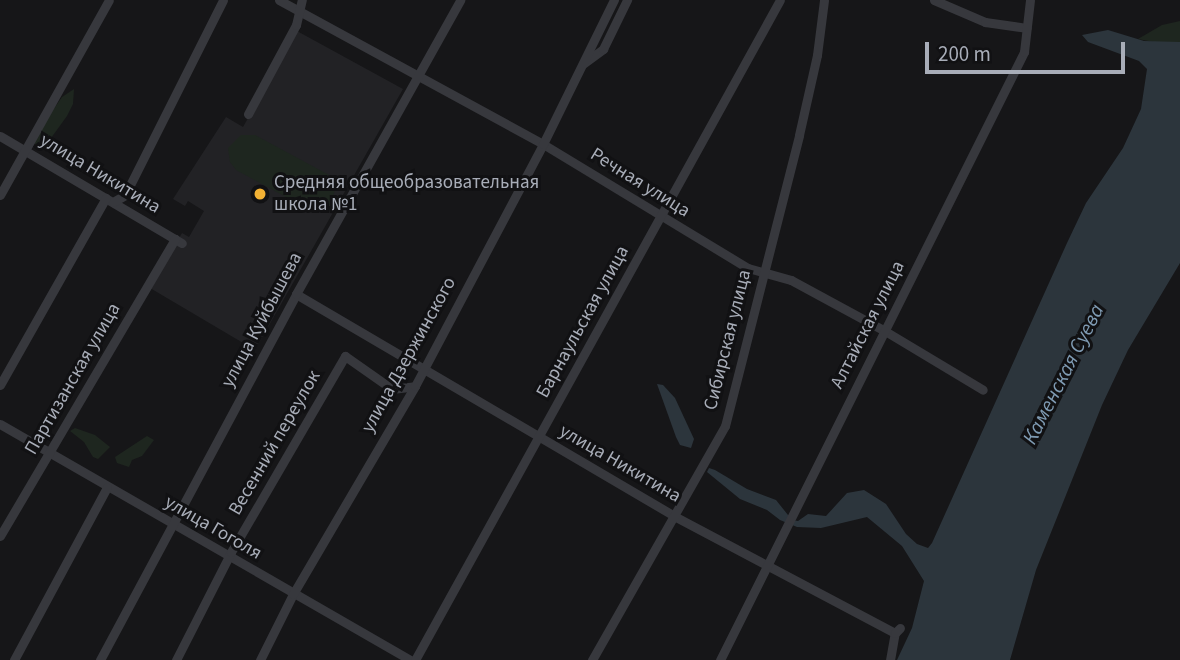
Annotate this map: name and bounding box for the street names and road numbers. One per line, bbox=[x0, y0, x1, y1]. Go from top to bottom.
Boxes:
street label: улица Никитина bbox=[36, 129, 164, 219]
street label: Речная улица bbox=[586, 143, 694, 223]
street label: Барнаульская улица bbox=[532, 242, 634, 402]
street label: улица Куйбышева bbox=[217, 248, 307, 392]
street label: Алтайская улица bbox=[826, 257, 910, 393]
street label: Сибирская улица bbox=[700, 267, 756, 413]
street label: улица Дзержинского bbox=[357, 273, 461, 437]
street label: Партизанская улица bbox=[20, 299, 126, 459]
street label: Весенний переулок bbox=[224, 367, 326, 519]
street label: улица Никитина bbox=[555, 420, 685, 508]
street label: улица Гоголя bbox=[160, 491, 266, 565]

